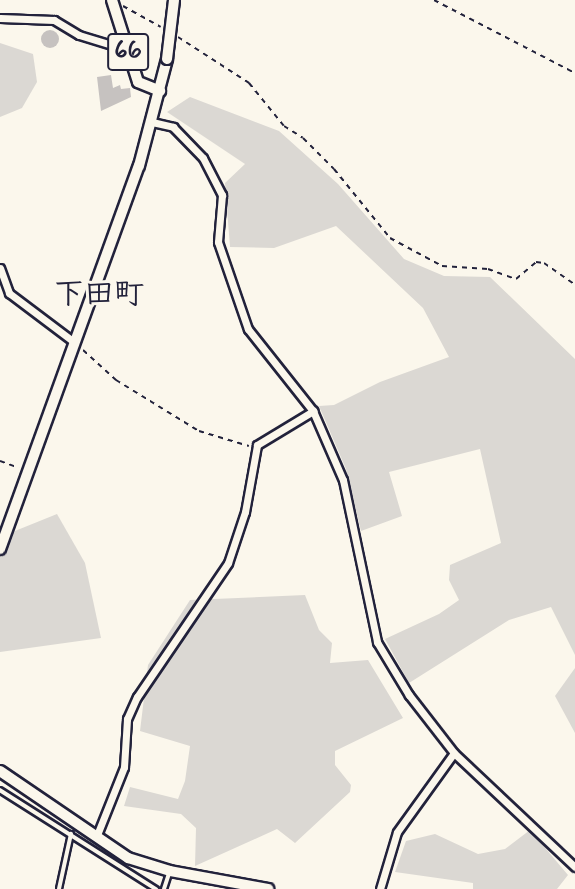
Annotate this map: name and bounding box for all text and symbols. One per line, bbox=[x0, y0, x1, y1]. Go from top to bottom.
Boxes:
road number: 66 bbox=[107, 30, 149, 74]
district label: 下田町 bbox=[54, 277, 144, 313]

